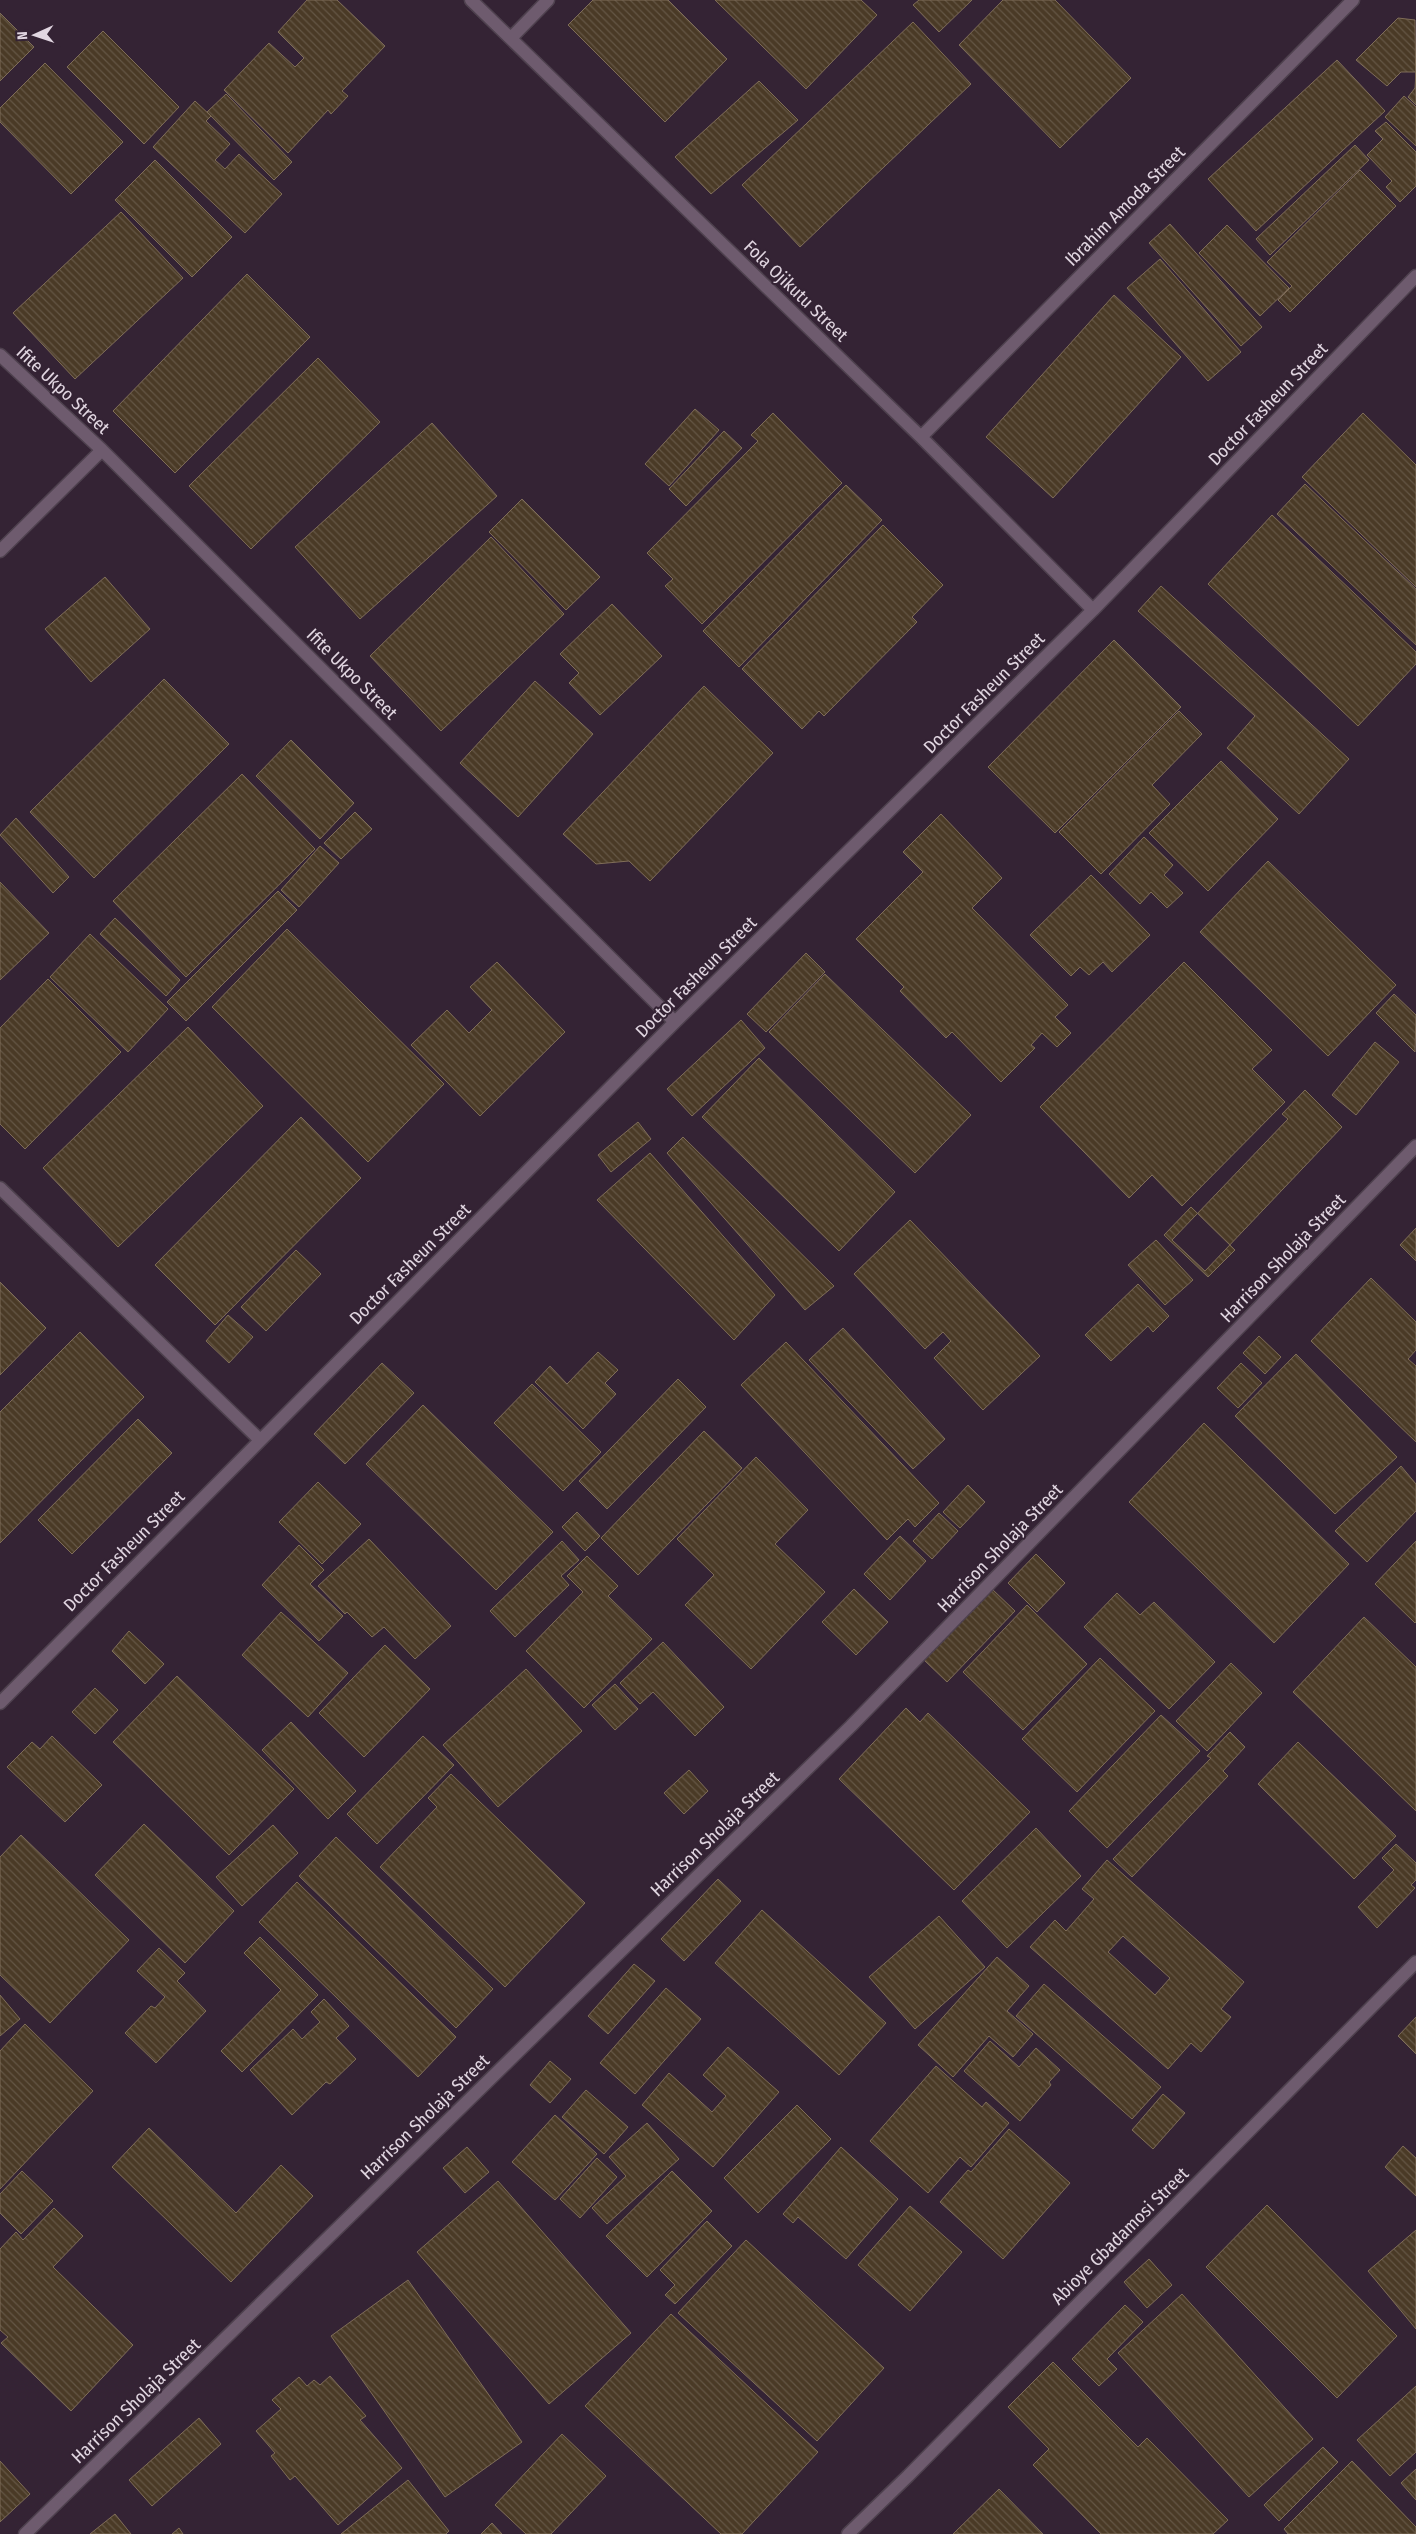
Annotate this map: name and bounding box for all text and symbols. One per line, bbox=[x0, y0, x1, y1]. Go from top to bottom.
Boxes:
north arrow bbox=[10, 10, 60, 60]
text: N bbox=[14, 31, 31, 40]
street label: Ibrahim Amoda Street bbox=[1060, 141, 1190, 271]
street label: Fola Ojikutu Street bbox=[739, 236, 853, 346]
street label: Doctor Fasheun Street bbox=[1204, 338, 1332, 470]
street label: Ifite Ukpo Street bbox=[12, 341, 114, 439]
street label: Ifite Ukpo Street bbox=[302, 624, 402, 724]
street label: Doctor Fasheun Street bbox=[919, 628, 1049, 758]
street label: Doctor Fasheun Street bbox=[631, 912, 761, 1042]
street label: Harrison Sholaja Street bbox=[1216, 1189, 1350, 1327]
street label: Doctor Fasheun Street bbox=[345, 1199, 475, 1329]
street label: Harrison Sholaja Street bbox=[933, 1479, 1067, 1617]
street label: Doctor Fasheun Street bbox=[59, 1486, 189, 1616]
street label: Harrison Sholaja Street bbox=[646, 1767, 784, 1901]
street label: Harrison Sholaja Street bbox=[356, 2050, 494, 2184]
street label: Abioye Gbadamosi Street bbox=[1047, 2163, 1193, 2309]
street label: Harrison Sholaja Street bbox=[67, 2334, 205, 2468]

